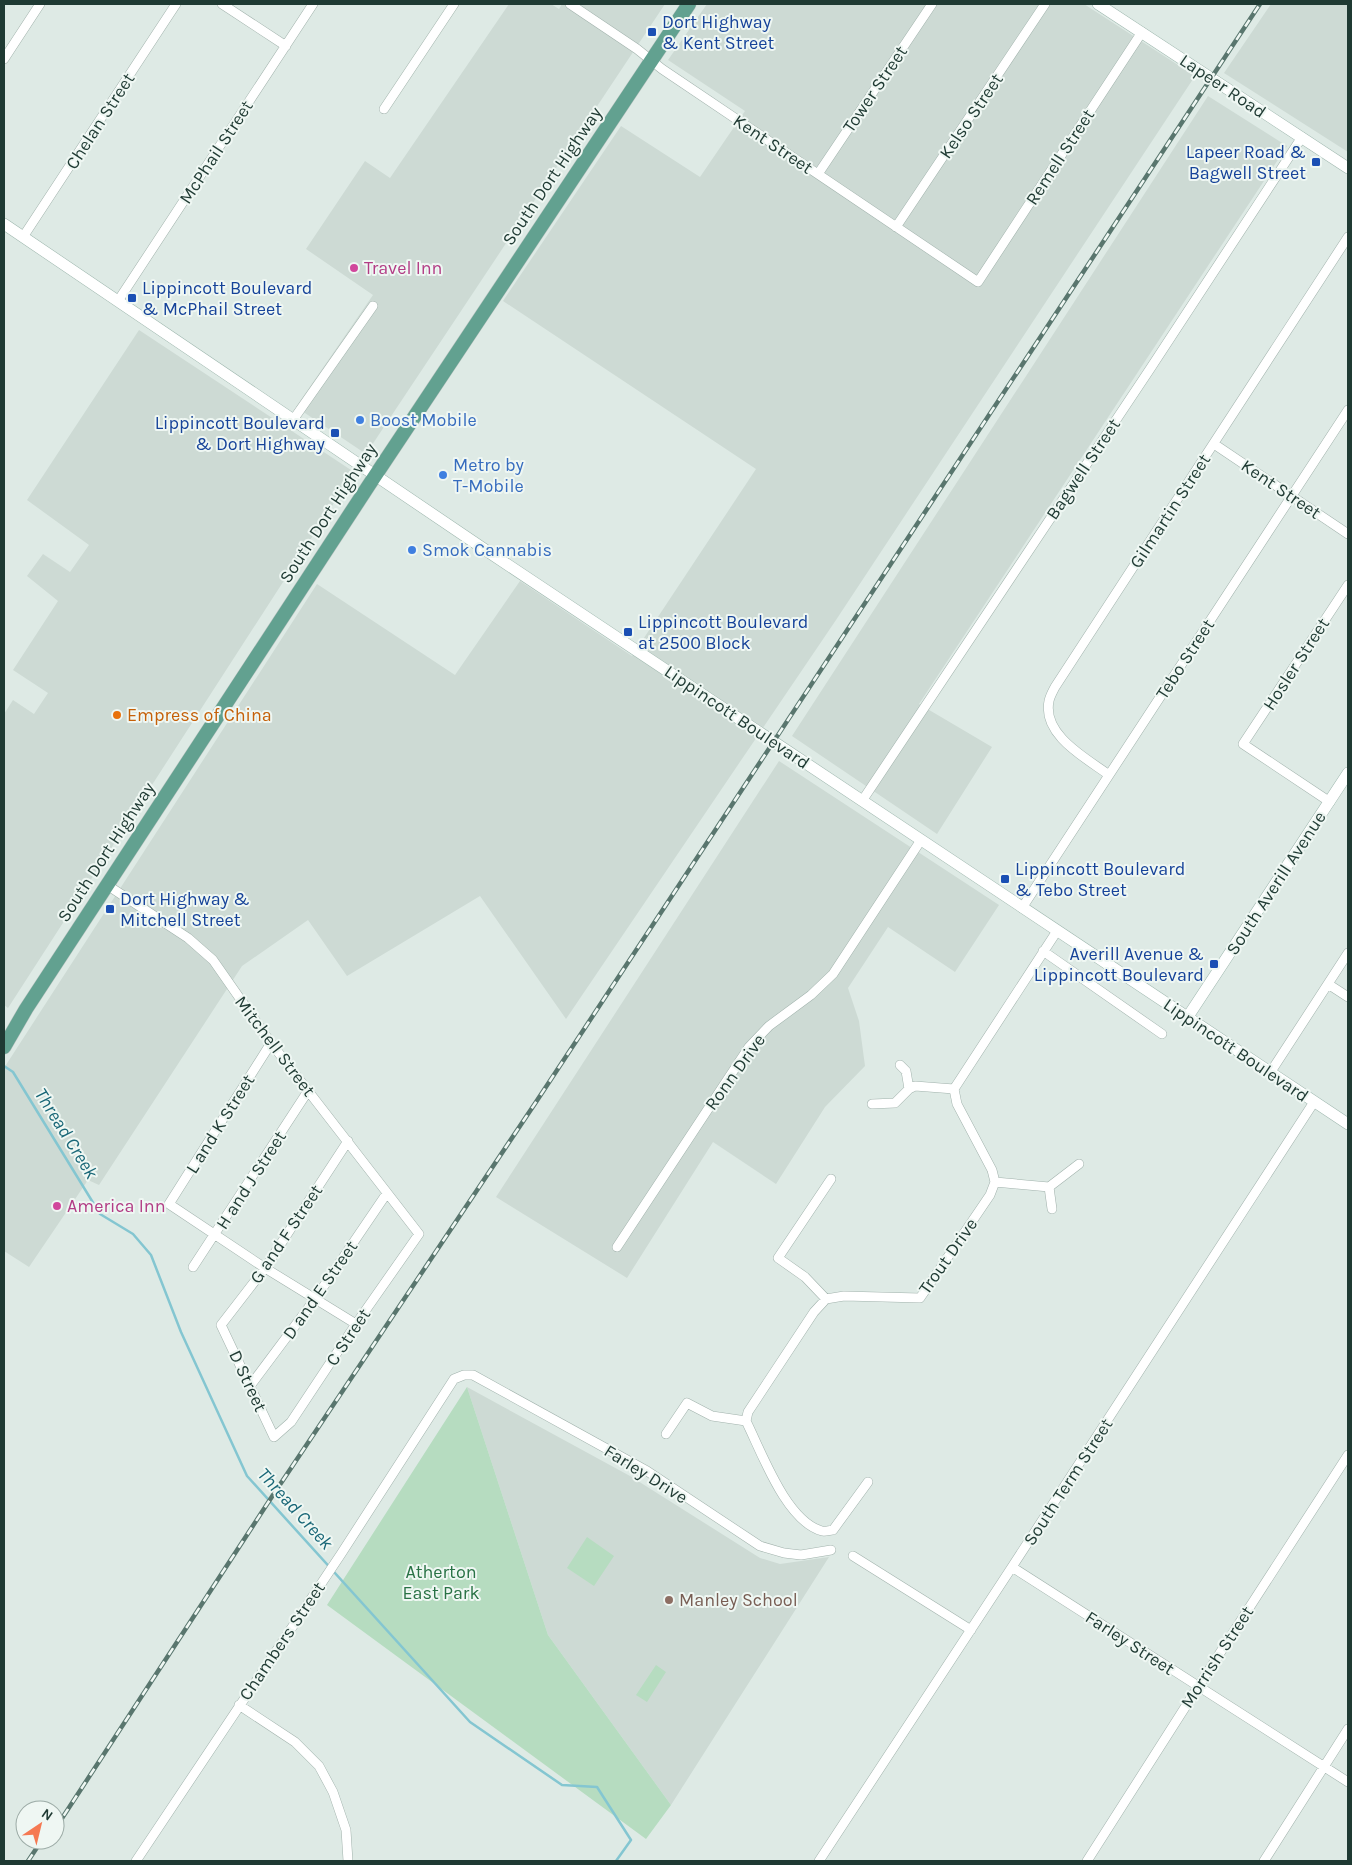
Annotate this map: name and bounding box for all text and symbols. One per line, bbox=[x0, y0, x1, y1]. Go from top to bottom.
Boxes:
place label: Dort Highway & Kent Street bbox=[662, 11, 774, 54]
marker: Dort Highway & Kent Street bbox=[646, 26, 658, 38]
street label: Tower Street bbox=[838, 41, 912, 137]
street label: Lapeer Road bbox=[1176, 49, 1270, 123]
street label: Chelan Street bbox=[61, 68, 139, 173]
street label: Kelso Street bbox=[934, 69, 1008, 163]
street label: McPhail Street bbox=[174, 96, 258, 208]
street label: South Dort Highway bbox=[497, 102, 607, 250]
street label: Remell Street bbox=[1021, 105, 1099, 209]
street label: Kent Street bbox=[729, 109, 817, 179]
place label: Lapeer Road & Bagwell Street bbox=[1186, 141, 1306, 184]
marker: Lapeer Road & Bagwell Street bbox=[1310, 156, 1322, 168]
place label: Travel Inn bbox=[364, 257, 442, 279]
marker: Travel Inn bbox=[348, 262, 360, 274]
place label: Lippincott Boulevard & McPhail Street bbox=[142, 277, 312, 320]
marker: Lippincott Boulevard & McPhail Street bbox=[126, 292, 138, 304]
place label: Boost Mobile bbox=[370, 409, 477, 431]
place label: Lippincott Boulevard & Dort Highway bbox=[155, 412, 326, 455]
marker: Boost Mobile bbox=[354, 414, 366, 426]
street label: Bagwell Street bbox=[1041, 414, 1125, 524]
marker: Lippincott Boulevard & Dort Highway bbox=[329, 427, 341, 439]
street label: South Dort Highway bbox=[275, 438, 382, 587]
street label: Gilmartin Street bbox=[1125, 449, 1215, 572]
place label: Metro by T-Mobile bbox=[453, 454, 525, 497]
street label: Kent Street bbox=[1237, 454, 1325, 524]
marker: Metro by T-Mobile bbox=[437, 469, 449, 481]
place label: Smok Cannabis bbox=[422, 539, 552, 561]
marker: Smok Cannabis bbox=[406, 544, 418, 556]
place label: Lippincott Boulevard at 2500 Block bbox=[638, 611, 808, 654]
street label: Hosler Street bbox=[1258, 613, 1334, 714]
street label: Tebo Street bbox=[1151, 615, 1219, 703]
marker: Lippincott Boulevard at 2500 Block bbox=[622, 626, 634, 638]
street label: Lippincott Boulevard bbox=[660, 660, 814, 774]
place label: Empress of China bbox=[127, 704, 272, 726]
marker: Empress of China bbox=[111, 709, 123, 721]
street label: South Dort Highway bbox=[53, 777, 160, 926]
street label: South Averill Avenue bbox=[1221, 807, 1331, 959]
place label: Lippincott Boulevard & Tebo Street bbox=[1015, 858, 1185, 901]
marker: Lippincott Boulevard & Tebo Street bbox=[999, 873, 1011, 885]
place label: Dort Highway & Mitchell Street bbox=[120, 888, 250, 931]
marker: Dort Highway & Mitchell Street bbox=[104, 903, 116, 915]
place label: Averill Avenue & Lippincott Boulevard bbox=[1034, 943, 1204, 986]
marker: Averill Avenue & Lippincott Boulevard bbox=[1208, 958, 1220, 970]
street label: Mitchell Street bbox=[230, 991, 320, 1101]
street label: Lippincott Boulevard bbox=[1159, 993, 1313, 1107]
street label: Ronn Drive bbox=[700, 1030, 770, 1114]
street label: L and K Street bbox=[181, 1070, 259, 1178]
water label: Thread Creek bbox=[30, 1084, 103, 1183]
street label: H and J Street bbox=[211, 1126, 291, 1233]
street label: G and F Street bbox=[245, 1180, 327, 1288]
place label: America Inn bbox=[67, 1195, 166, 1217]
marker: America Inn bbox=[51, 1200, 63, 1212]
street label: Trout Drive bbox=[914, 1214, 982, 1298]
street label: D and E Street bbox=[278, 1236, 362, 1344]
street label: C Street bbox=[321, 1304, 375, 1370]
street label: D Street bbox=[224, 1347, 272, 1416]
street label: South Term Street bbox=[1019, 1414, 1118, 1550]
street label: Farley Drive bbox=[600, 1440, 692, 1508]
water label: Thread Creek bbox=[253, 1463, 338, 1554]
park label: Atherton East Park bbox=[402, 1561, 480, 1604]
street label: Chambers Street bbox=[234, 1577, 330, 1704]
place label: Manley School bbox=[679, 1589, 798, 1611]
marker: Manley School bbox=[663, 1594, 675, 1606]
street label: Morrish Street bbox=[1176, 1602, 1258, 1712]
street label: Farley Street bbox=[1081, 1606, 1179, 1680]
north arrow bbox=[15, 1800, 65, 1850]
text: N bbox=[38, 1805, 56, 1825]

